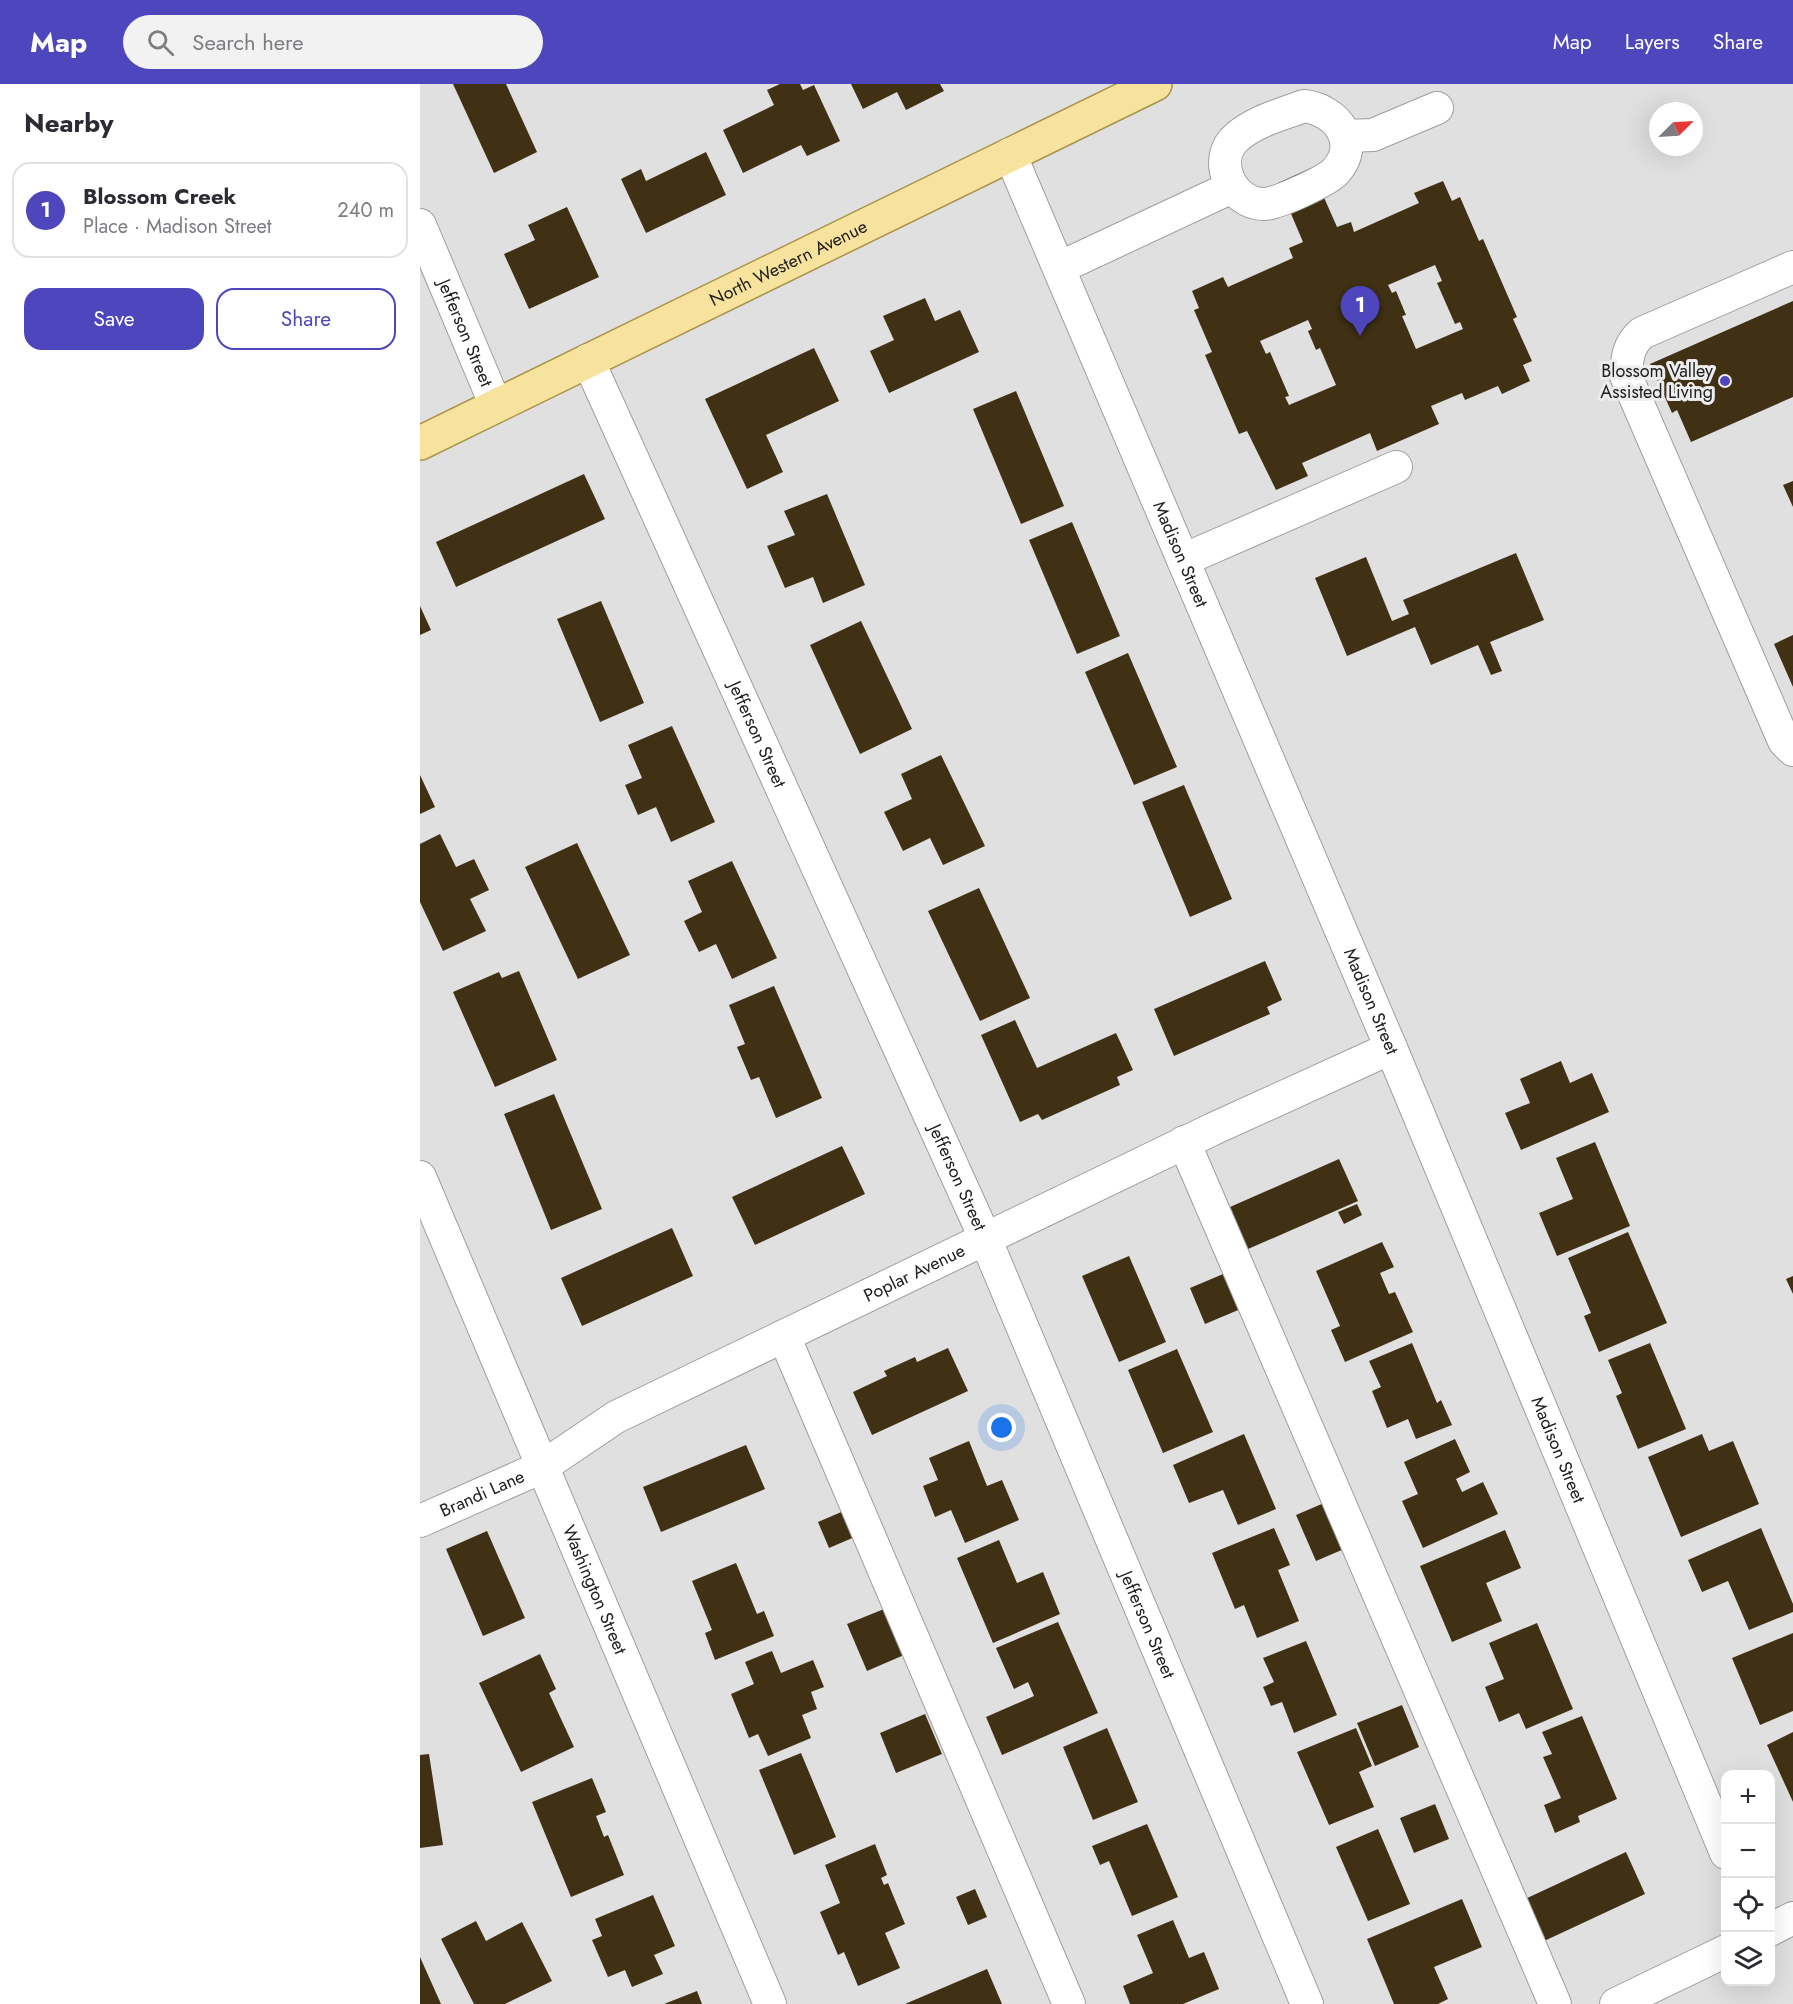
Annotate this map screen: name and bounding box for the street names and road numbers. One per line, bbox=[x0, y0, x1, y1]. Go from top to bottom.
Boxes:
street label: North Western Avenue bbox=[705, 213, 872, 313]
street label: Jefferson Street bbox=[430, 273, 500, 391]
street label: Madison Street bbox=[1146, 497, 1215, 612]
street label: Jefferson Street bbox=[721, 675, 793, 793]
street label: Madison Street bbox=[1337, 944, 1405, 1059]
street label: Jefferson Street bbox=[921, 1118, 993, 1235]
street label: Poplar Avenue bbox=[859, 1237, 970, 1309]
street label: Madison Street bbox=[1524, 1393, 1592, 1508]
street label: Brandi Lane bbox=[436, 1463, 529, 1524]
street label: Washington Street bbox=[556, 1521, 634, 1659]
street label: Jefferson Street bbox=[1113, 1565, 1182, 1683]

